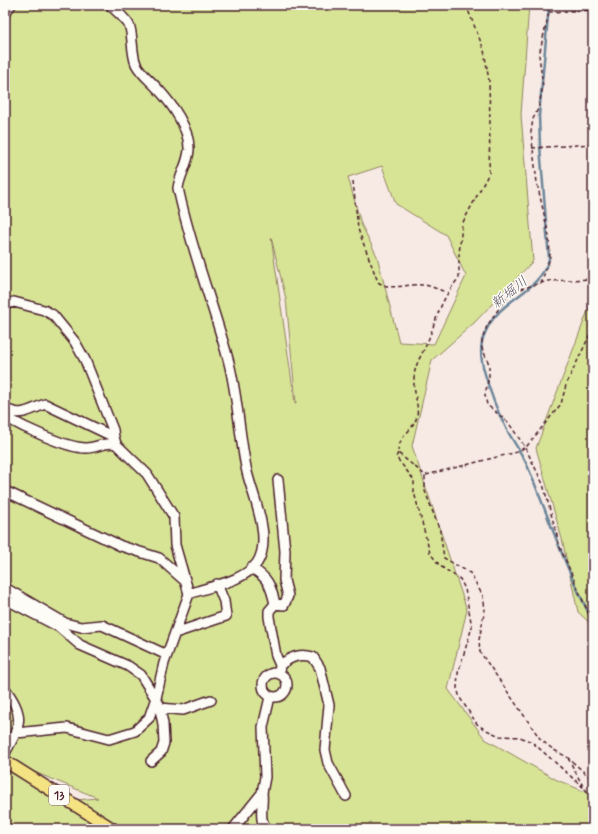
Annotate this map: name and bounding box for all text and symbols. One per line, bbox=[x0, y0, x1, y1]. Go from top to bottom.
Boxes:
water label: 新堀川 bbox=[488, 273, 532, 313]
road number: 13 bbox=[49, 785, 69, 805]

